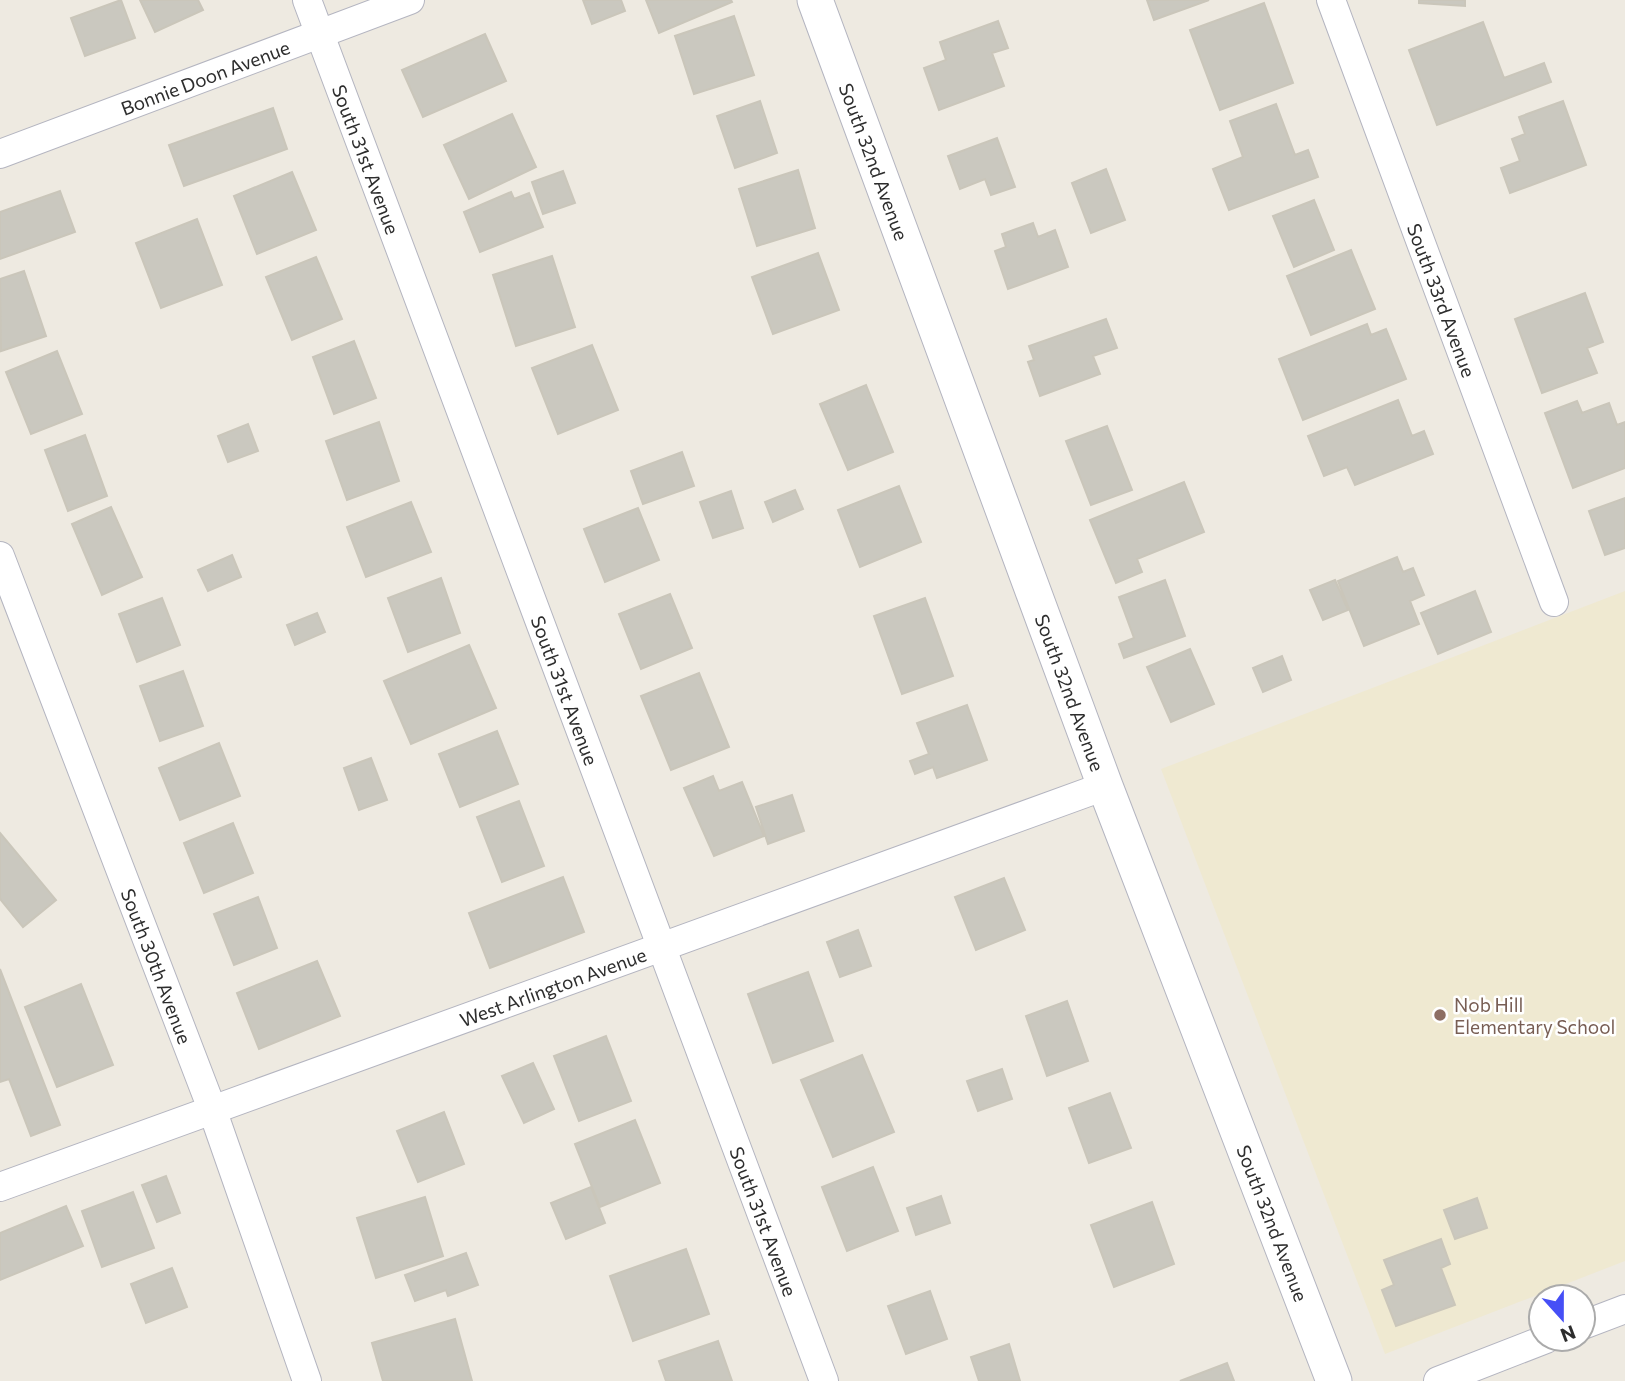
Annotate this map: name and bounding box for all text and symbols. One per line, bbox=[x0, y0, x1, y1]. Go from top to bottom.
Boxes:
street label: Bonnie Doon Avenue bbox=[117, 35, 293, 119]
street label: South 32nd Avenue bbox=[835, 80, 914, 243]
street label: South 31st Avenue bbox=[328, 81, 405, 237]
street label: South 33rd Avenue bbox=[1403, 220, 1481, 380]
street label: South 32nd Avenue bbox=[1031, 611, 1110, 774]
street label: South 31st Avenue bbox=[527, 612, 604, 768]
street label: South 30th Avenue bbox=[117, 885, 197, 1047]
street label: West Arlington Avenue bbox=[456, 942, 649, 1031]
place label: Nob Hill Elementary School bbox=[1454, 993, 1615, 1038]
marker: Nob Hill Elementary School bbox=[1432, 1007, 1448, 1023]
street label: South 32nd Avenue bbox=[1233, 1142, 1314, 1304]
street label: South 31st Avenue bbox=[726, 1143, 803, 1299]
north arrow bbox=[1527, 1283, 1597, 1353]
text: N bbox=[1557, 1321, 1579, 1348]

